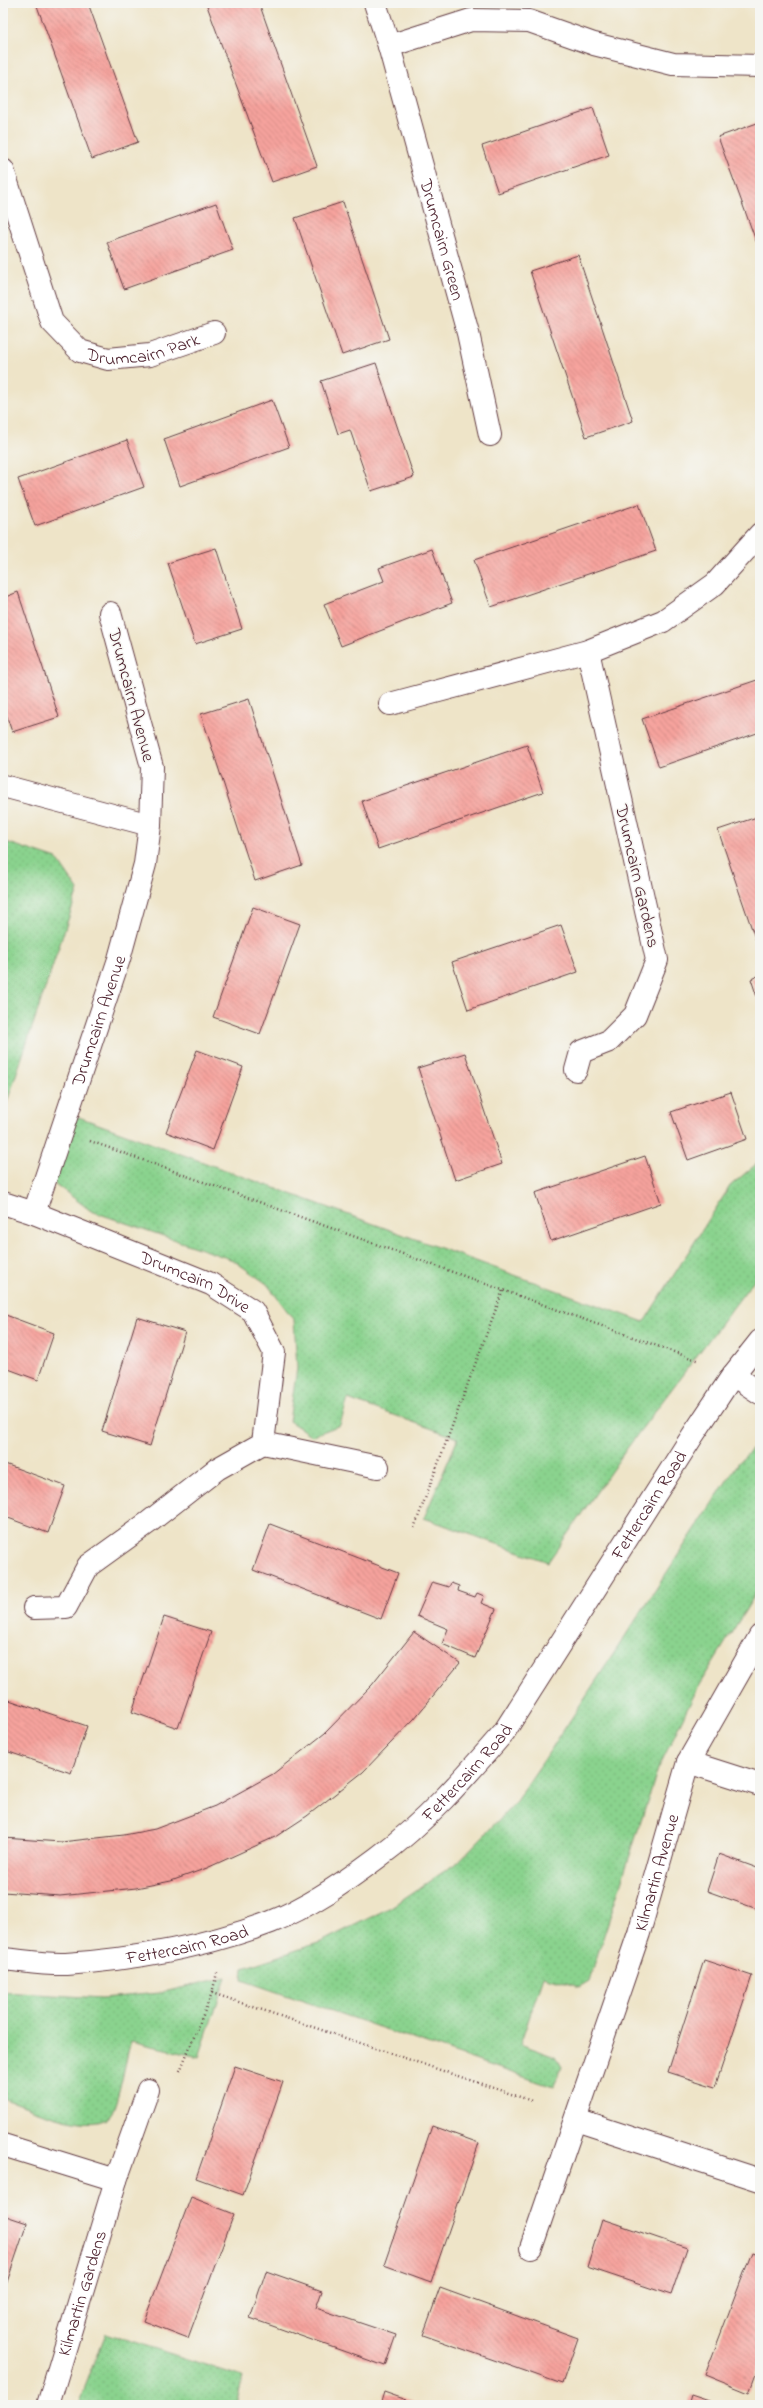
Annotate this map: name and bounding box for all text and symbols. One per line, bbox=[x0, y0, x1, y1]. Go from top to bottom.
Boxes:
street label: Drumcairn Green bbox=[411, 175, 469, 304]
street label: Drumcairn Park bbox=[82, 328, 204, 374]
street label: Drumcairn Avenue bbox=[100, 625, 161, 766]
street label: Drumcairn Gardens bbox=[607, 802, 665, 950]
street label: Drumcairn Avenue bbox=[66, 951, 135, 1091]
street label: Drumcairn Drive bbox=[134, 1245, 256, 1321]
street label: Fettercairn Road bbox=[605, 1446, 695, 1566]
street label: Fettercairn Road bbox=[416, 1720, 521, 1829]
street label: Kilmartin Avenue bbox=[629, 1810, 688, 1935]
street label: Fettercairn Road bbox=[123, 1920, 252, 1973]
street label: Kilmartin Gardens bbox=[53, 2228, 115, 2360]

